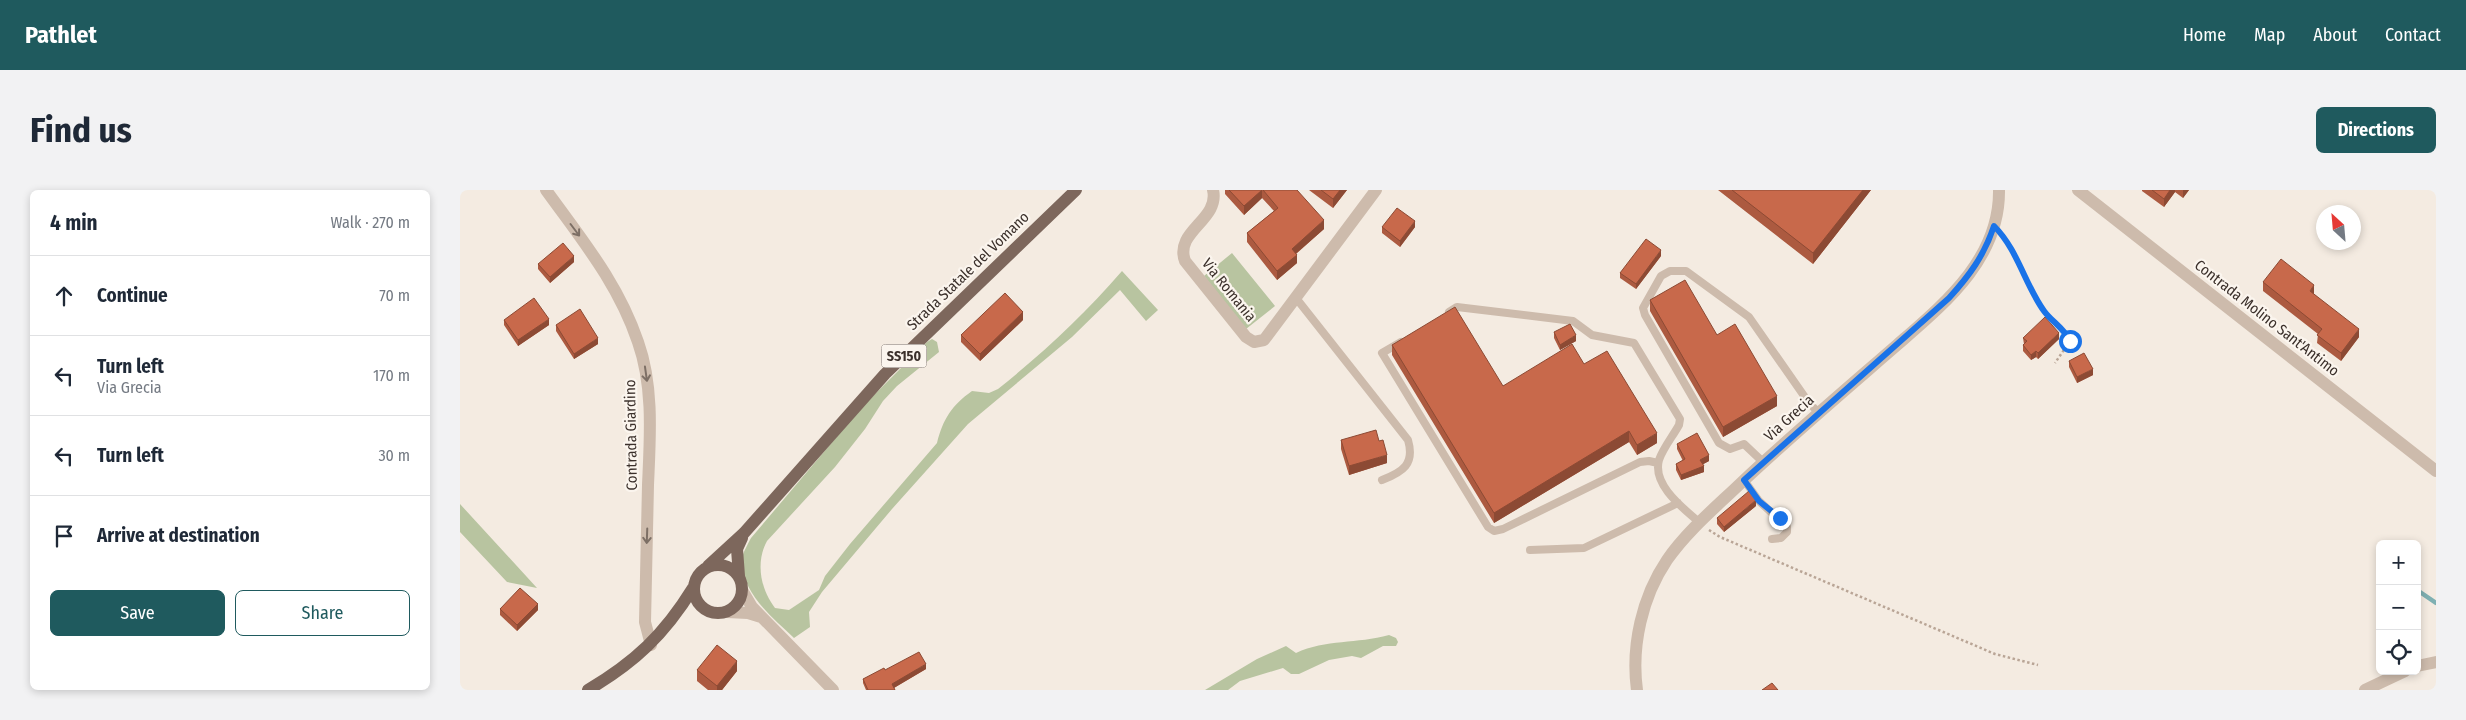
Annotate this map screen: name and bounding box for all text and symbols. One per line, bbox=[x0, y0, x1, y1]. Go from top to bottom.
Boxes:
text: Pathlet bbox=[25, 21, 97, 49]
text: Home bbox=[2183, 24, 2226, 46]
text: Map bbox=[2254, 24, 2285, 46]
text: About bbox=[2313, 24, 2357, 46]
text: Contact bbox=[2385, 24, 2441, 46]
button: Directions bbox=[2316, 107, 2436, 153]
text: Find us bbox=[30, 109, 132, 151]
north arrow bbox=[2316, 205, 2361, 250]
street label: Strada Statale del Vomano bbox=[903, 208, 1033, 334]
text: 4 min bbox=[50, 210, 98, 236]
text: Walk · 270 m bbox=[331, 213, 410, 232]
one-way arrow bbox=[569, 223, 580, 236]
street label: Via Romania bbox=[1198, 255, 1260, 325]
street label: Contrada Molino Sant'Antimo bbox=[2191, 256, 2343, 380]
icon: ahead bbox=[50, 282, 78, 310]
text: Continue bbox=[97, 284, 168, 307]
text: 70 m bbox=[379, 286, 410, 305]
route start bbox=[2059, 330, 2082, 353]
road number: SS150 bbox=[882, 344, 926, 368]
text: Turn left bbox=[97, 355, 164, 378]
icon: left bbox=[50, 362, 78, 390]
text: 170 m bbox=[373, 366, 410, 385]
one-way arrow bbox=[641, 366, 651, 382]
text: Via Grecia bbox=[97, 378, 162, 397]
street label: Contrada Giardino bbox=[621, 379, 641, 491]
street label: Via Grecia bbox=[1760, 391, 1818, 445]
icon: left bbox=[50, 442, 78, 470]
text: Turn left bbox=[97, 444, 164, 467]
text: 30 m bbox=[378, 446, 410, 465]
route end bbox=[1769, 507, 1792, 530]
icon: arrive bbox=[50, 522, 78, 550]
text: Arrive at destination bbox=[97, 524, 260, 547]
one-way arrow bbox=[642, 528, 652, 544]
map controls bbox=[2376, 540, 2421, 675]
button: + bbox=[2376, 540, 2421, 585]
button: − bbox=[2376, 585, 2421, 630]
button: Save bbox=[50, 590, 225, 636]
button: Share bbox=[235, 590, 410, 636]
button: locate bbox=[2376, 630, 2421, 675]

